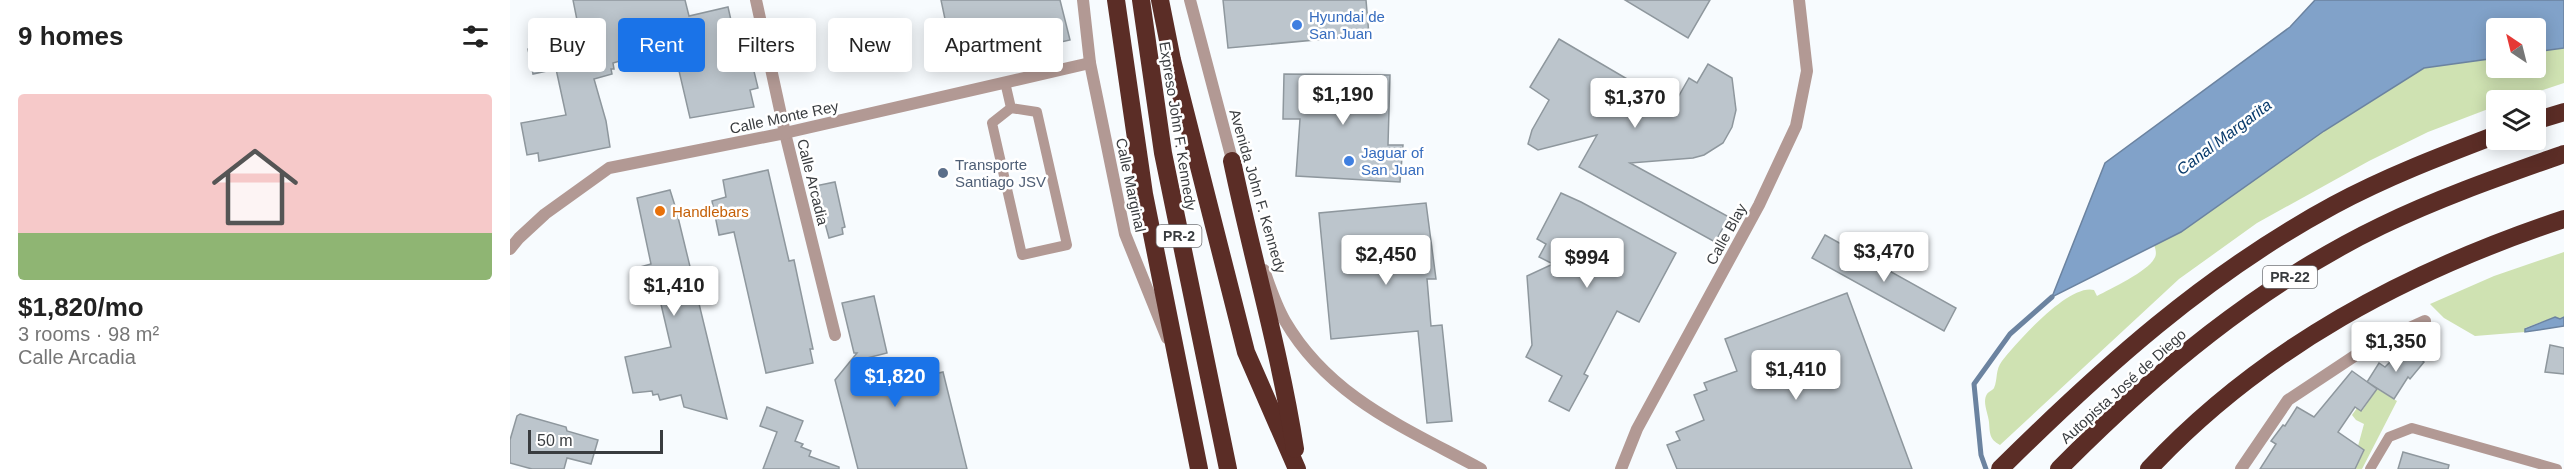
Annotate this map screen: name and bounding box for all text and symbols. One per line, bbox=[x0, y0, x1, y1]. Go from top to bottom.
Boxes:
place label: Hyundai de San Juan bbox=[1309, 8, 1385, 42]
chip: Buy bbox=[528, 18, 606, 72]
chip: Rent bbox=[618, 18, 705, 72]
chip: Filters bbox=[717, 18, 816, 72]
chip: New bbox=[828, 18, 912, 72]
chip: Apartment bbox=[924, 18, 1063, 72]
marker: Hyundai de San Juan bbox=[1290, 18, 1304, 32]
north arrow bbox=[2486, 18, 2546, 78]
map controls bbox=[2486, 18, 2546, 150]
icon: filters bbox=[459, 20, 492, 53]
text: 9 homes bbox=[18, 21, 124, 51]
street label: Expreso John F. Kennedy bbox=[1156, 40, 1200, 212]
pin: $1,190 bbox=[1294, 75, 1392, 126]
pin: $1,370 bbox=[1586, 78, 1684, 129]
text: $1,190 bbox=[1312, 83, 1374, 105]
text: $1,370 bbox=[1604, 86, 1666, 108]
button: layers bbox=[2486, 90, 2546, 150]
water label: Canal Margarita bbox=[2173, 96, 2275, 178]
street label: Calle Monte Rey bbox=[728, 97, 840, 137]
street label: Avenida John F. Kennedy bbox=[1226, 107, 1290, 275]
icon: home bbox=[201, 133, 309, 241]
street label: Calle Marginal bbox=[1113, 136, 1149, 234]
street label: Calle Arcadia bbox=[794, 137, 832, 228]
place label: Jaguar of San Juan bbox=[1361, 144, 1424, 178]
marker: Jaguar of San Juan bbox=[1342, 154, 1356, 168]
place label: Transporte Santiago JSV bbox=[955, 156, 1046, 190]
marker: Transporte Santiago JSV bbox=[936, 166, 950, 180]
street label: Calle Blay bbox=[1702, 200, 1750, 268]
place label: Handlebars bbox=[672, 203, 749, 220]
marker: Handlebars bbox=[653, 204, 667, 218]
road number: PR-2 bbox=[1156, 225, 1202, 247]
pin: $3,470 bbox=[1835, 232, 1933, 283]
pin: $2,450 bbox=[1337, 235, 1435, 286]
pin: $994 bbox=[1551, 238, 1623, 289]
text: $3,470 bbox=[1853, 240, 1915, 262]
text: $2,450 bbox=[1355, 243, 1417, 265]
text: $994 bbox=[1565, 246, 1609, 268]
pin: $1,410 bbox=[625, 266, 723, 317]
road number: PR-22 bbox=[2263, 266, 2317, 288]
text: $1,410 bbox=[643, 274, 705, 296]
text: $1,820/mo bbox=[18, 292, 144, 322]
pin: $1,350 bbox=[2347, 322, 2445, 373]
text: 3 rooms · 98 m² bbox=[18, 323, 159, 345]
street label: Autopista José de Diego bbox=[2057, 325, 2189, 447]
text: $1,350 bbox=[2365, 330, 2427, 352]
text: Calle Arcadia bbox=[18, 346, 136, 368]
pin: $1,410 bbox=[1747, 350, 1845, 401]
pin: $1,820 bbox=[846, 357, 944, 408]
text: $1,410 bbox=[1765, 358, 1827, 380]
text: $1,820 bbox=[864, 365, 926, 387]
scale bar bbox=[528, 427, 663, 454]
text: 50 m bbox=[537, 432, 573, 449]

